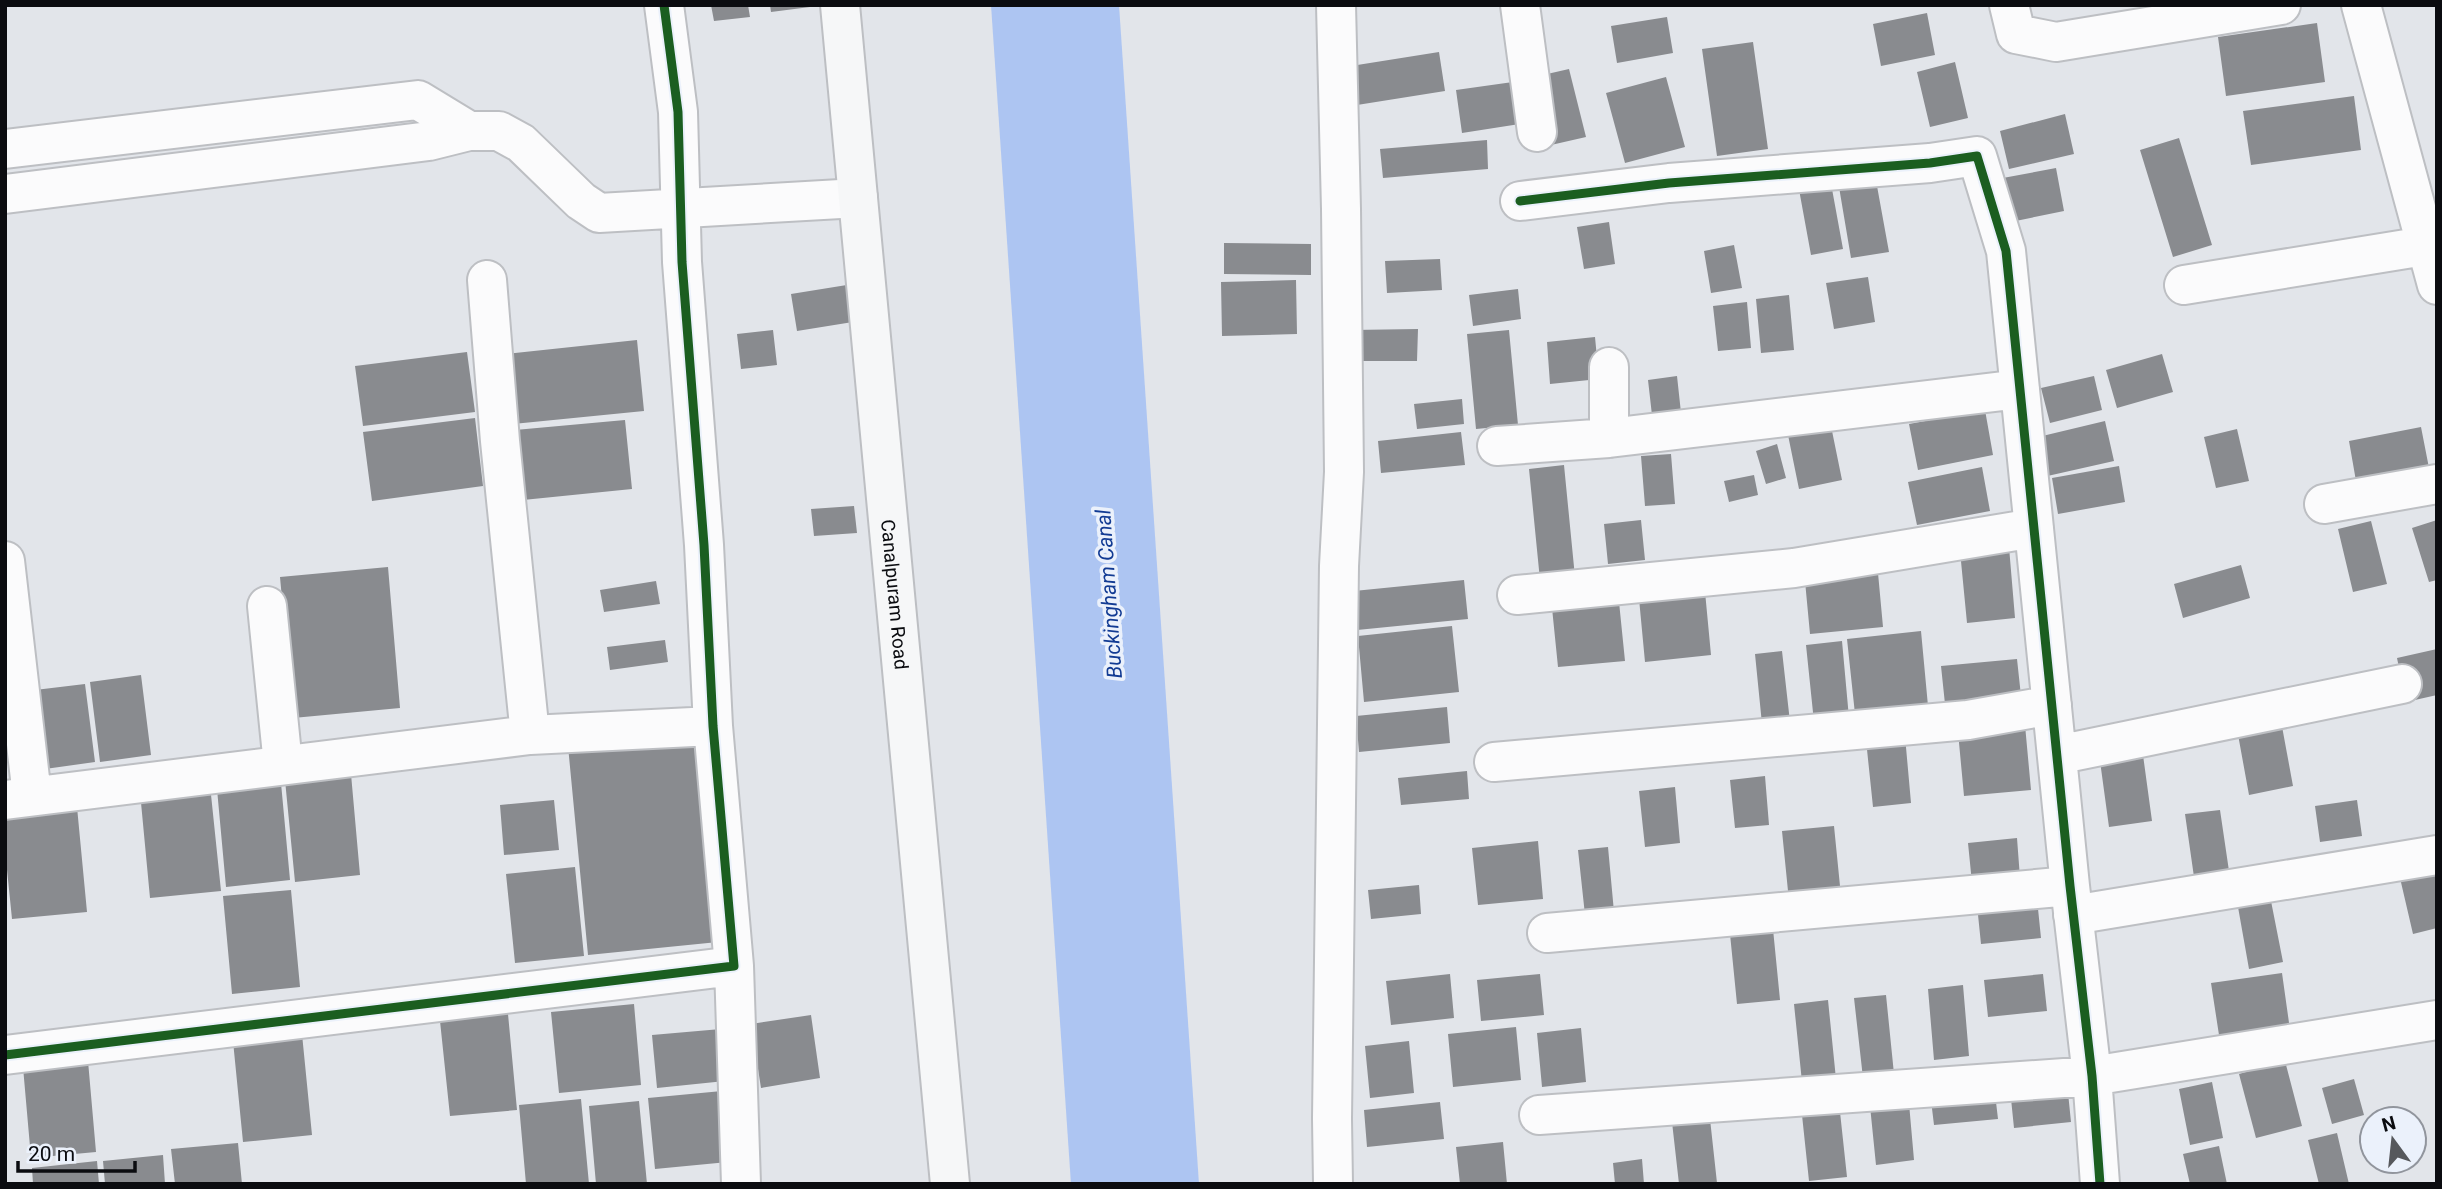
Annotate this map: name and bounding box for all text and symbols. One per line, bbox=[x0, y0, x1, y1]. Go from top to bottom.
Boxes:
water label: Buckingham Canal bbox=[1091, 508, 1127, 679]
street label: Canalpuram Road bbox=[877, 518, 913, 671]
north arrow bbox=[2358, 1105, 2428, 1175]
text: N bbox=[2379, 1111, 2398, 1137]
scale bar bbox=[18, 1130, 135, 1174]
text: 20 m bbox=[28, 1142, 75, 1166]

